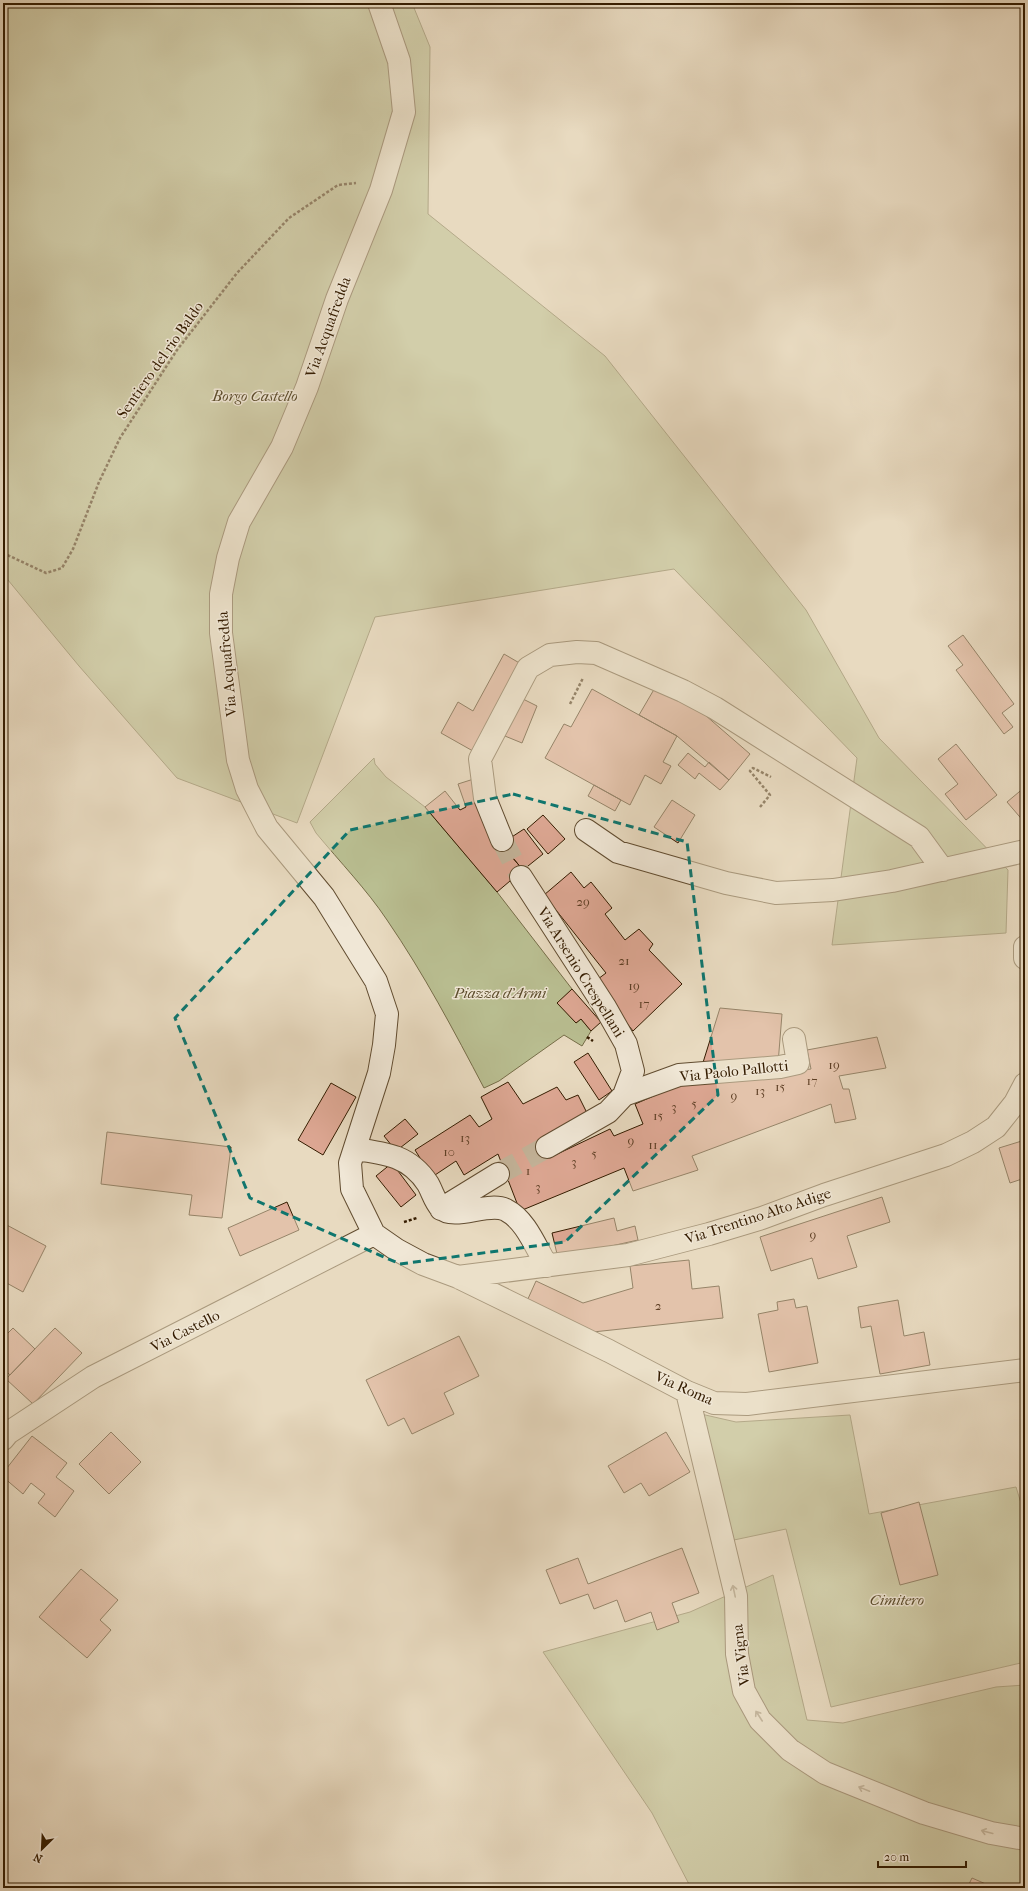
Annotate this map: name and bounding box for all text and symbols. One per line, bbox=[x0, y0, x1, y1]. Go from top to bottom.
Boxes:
street label: Via Acquafredda bbox=[301, 273, 355, 381]
street label: Sentiero del rio Baldo bbox=[113, 298, 207, 422]
park label: Borgo Castello bbox=[211, 387, 298, 405]
street label: Via Acquafredda bbox=[213, 609, 241, 718]
house number: 29 bbox=[576, 894, 590, 909]
street label: Via Arsenio Crespellani bbox=[533, 903, 629, 1041]
house number: 21 bbox=[618, 953, 630, 968]
house number: 19 bbox=[628, 978, 640, 993]
park label: Piazza d'Armi bbox=[453, 984, 548, 1002]
house number: 17 bbox=[639, 996, 649, 1011]
street label: Via Paolo Pallotti bbox=[678, 1056, 790, 1086]
house number: 19 bbox=[828, 1057, 840, 1072]
house number: 17 bbox=[807, 1073, 817, 1088]
house number: 15 bbox=[775, 1079, 785, 1094]
house number: 13 bbox=[755, 1083, 765, 1098]
house number: 9 bbox=[731, 1088, 738, 1103]
house number: 5 bbox=[691, 1096, 697, 1111]
house number: 3 bbox=[671, 1099, 677, 1114]
house number: 15 bbox=[653, 1108, 663, 1123]
house number: 13 bbox=[460, 1130, 470, 1145]
house number: 9 bbox=[628, 1133, 635, 1148]
house number: 11 bbox=[648, 1137, 658, 1152]
house number: 10 bbox=[443, 1144, 455, 1159]
house number: 5 bbox=[591, 1146, 597, 1161]
house number: 3 bbox=[571, 1154, 577, 1169]
house number: 1 bbox=[526, 1163, 530, 1178]
house number: 3 bbox=[535, 1179, 541, 1194]
street label: Via Trentino Alto Adige bbox=[682, 1184, 834, 1248]
house number: 9 bbox=[810, 1227, 817, 1242]
house number: 2 bbox=[655, 1298, 662, 1313]
street label: Via Castello bbox=[146, 1306, 223, 1357]
street label: Via Roma bbox=[651, 1367, 717, 1409]
one-way arrow bbox=[730, 1585, 738, 1598]
park label: Cimitero bbox=[870, 1591, 924, 1609]
street label: Via Vigna bbox=[728, 1622, 754, 1688]
one-way arrow bbox=[755, 1711, 763, 1722]
one-way arrow bbox=[859, 1785, 871, 1792]
one-way arrow bbox=[980, 1828, 993, 1835]
north arrow bbox=[22, 1829, 62, 1869]
scale bar bbox=[878, 1843, 966, 1869]
text: N bbox=[31, 1850, 45, 1865]
text: 20 m bbox=[884, 1850, 909, 1864]

